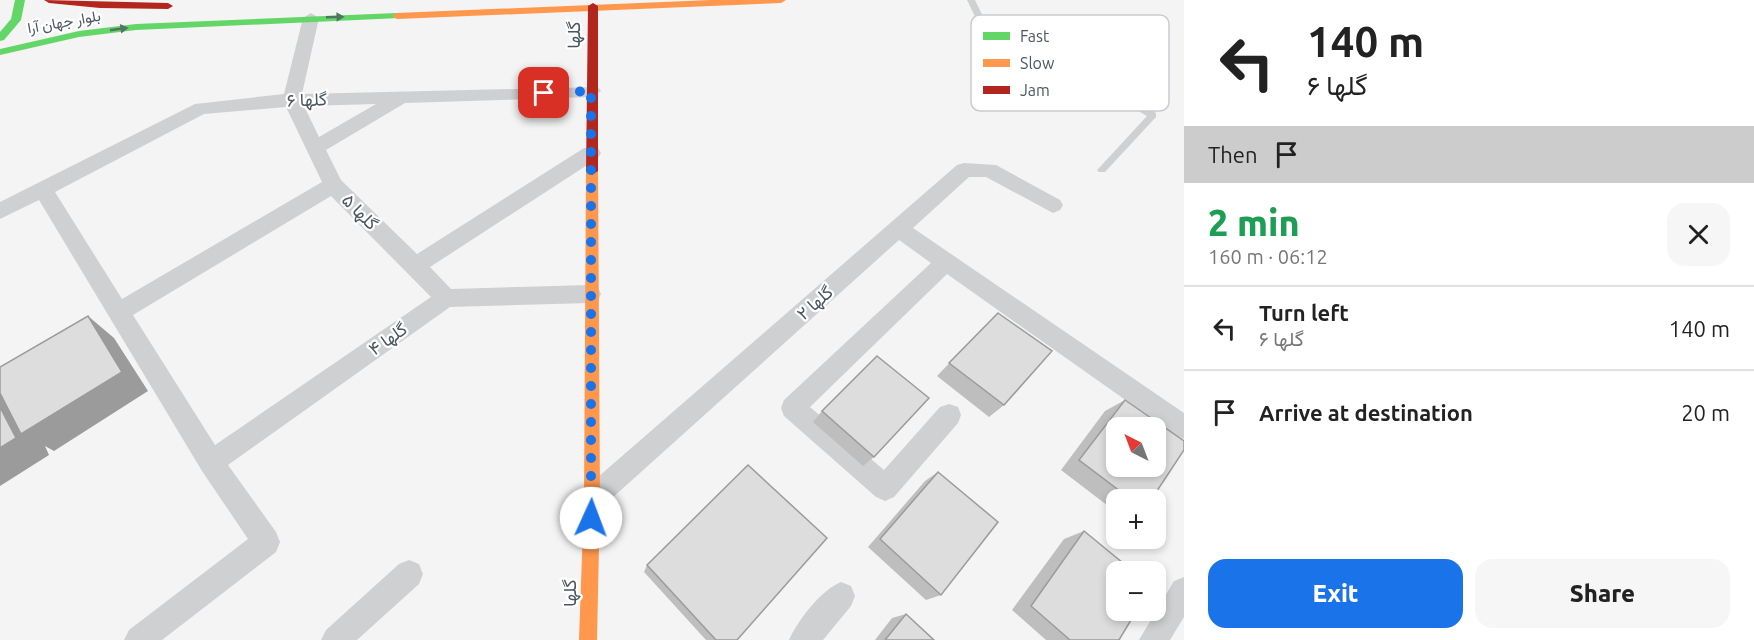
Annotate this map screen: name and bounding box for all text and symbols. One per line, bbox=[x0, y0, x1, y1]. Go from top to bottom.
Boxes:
street label: بلوار جهان آرا bbox=[26, 7, 102, 37]
one-way arrow bbox=[325, 12, 344, 21]
legend bbox=[971, 15, 1169, 111]
text: 140 m bbox=[1307, 18, 1424, 65]
street label: گلها bbox=[563, 21, 585, 49]
one-way arrow bbox=[110, 24, 129, 33]
icon: left bbox=[1208, 24, 1286, 102]
text: Fast bbox=[1020, 27, 1050, 45]
text: Slow bbox=[1020, 54, 1055, 72]
pin bbox=[518, 67, 569, 118]
text: گلها ۶ bbox=[1307, 70, 1367, 100]
icon: arrive bbox=[527, 76, 560, 109]
text: Jam bbox=[1020, 81, 1050, 99]
street label: گلها ۶ bbox=[286, 88, 328, 112]
icon: arrive bbox=[1270, 138, 1303, 171]
text: Then bbox=[1208, 142, 1258, 167]
street label: گلها ۵ bbox=[337, 189, 383, 235]
text: 2 min bbox=[1208, 202, 1300, 243]
button: close bbox=[1667, 203, 1730, 266]
text: 160 m · 06:12 bbox=[1208, 245, 1328, 268]
street label: گلها ۲ bbox=[792, 281, 838, 325]
text: Turn left bbox=[1259, 300, 1349, 325]
icon: left bbox=[1208, 312, 1241, 345]
text: 140 m bbox=[1669, 316, 1730, 341]
street label: گلها ۴ bbox=[365, 318, 411, 360]
text: گلها ۶ bbox=[1259, 327, 1304, 350]
icon: arrive bbox=[1208, 396, 1241, 429]
text: Arrive at destination bbox=[1259, 400, 1473, 425]
text: 20 m bbox=[1681, 400, 1730, 425]
north arrow bbox=[1106, 417, 1166, 477]
map controls bbox=[1106, 417, 1166, 621]
position arrow bbox=[559, 486, 623, 550]
button: + bbox=[1106, 489, 1166, 549]
button: Exit bbox=[1208, 559, 1463, 628]
button: Share bbox=[1475, 559, 1730, 628]
button: − bbox=[1106, 561, 1166, 621]
street label: گلها bbox=[559, 579, 581, 607]

